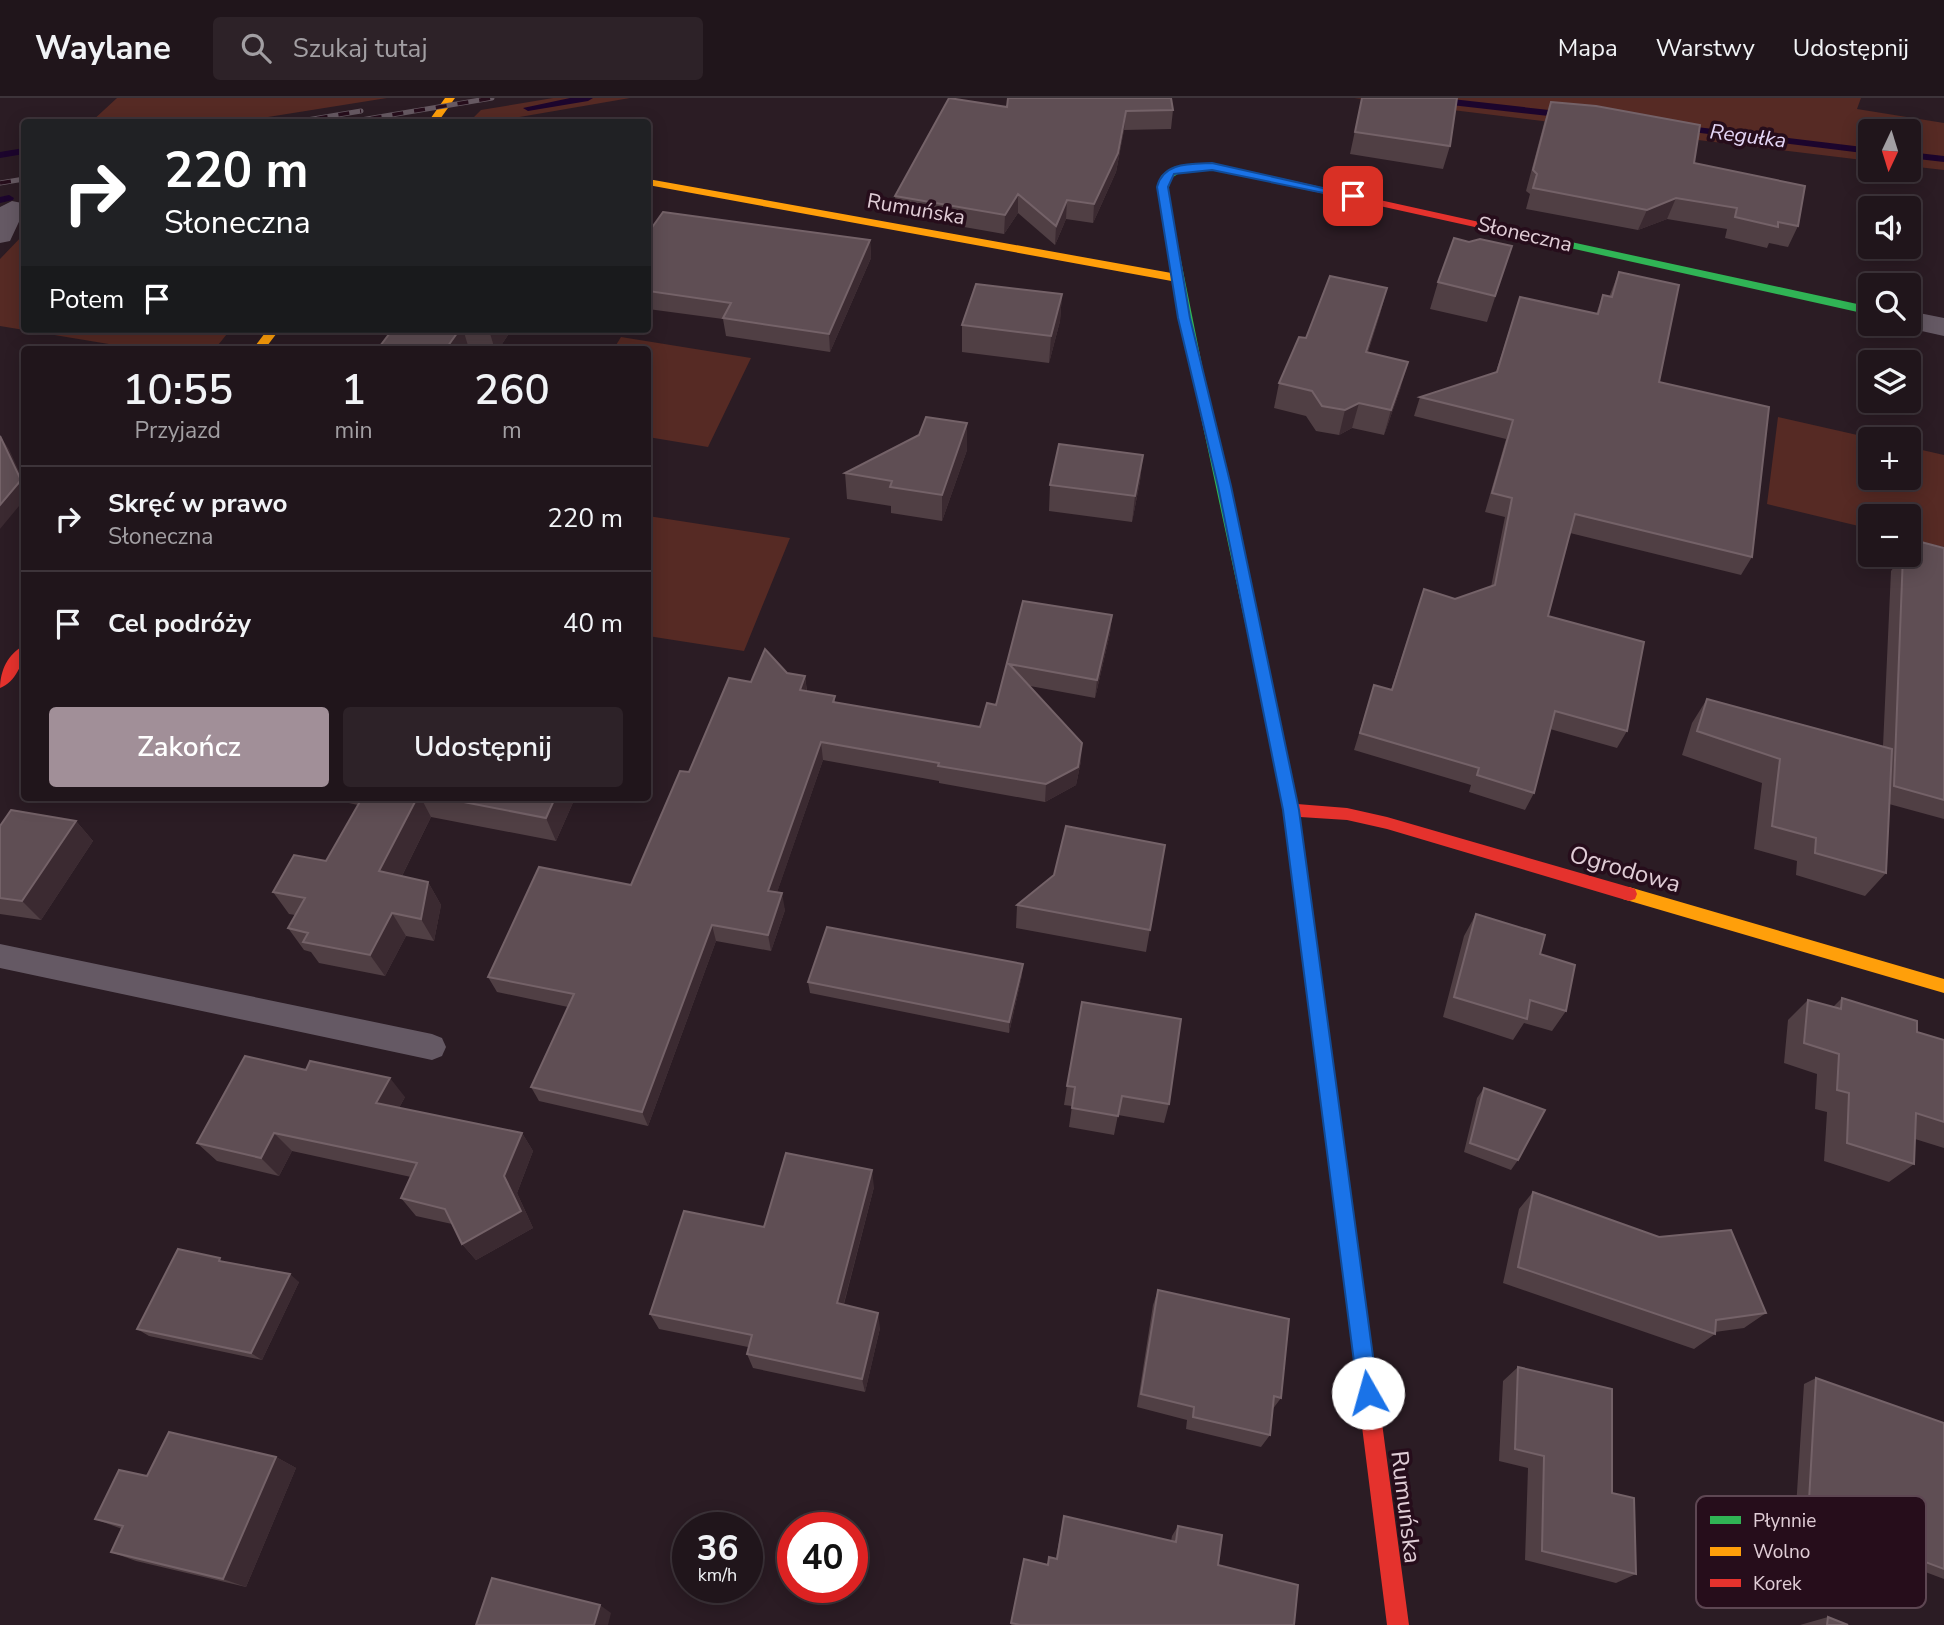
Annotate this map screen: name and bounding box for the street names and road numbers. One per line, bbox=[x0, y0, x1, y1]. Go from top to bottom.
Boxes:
street label: Rumuńska bbox=[865, 187, 967, 231]
street label: Słoneczna bbox=[1475, 210, 1575, 258]
street label: Ogrodowa bbox=[1566, 838, 1684, 900]
street label: Rumuńska bbox=[1383, 1449, 1429, 1565]

